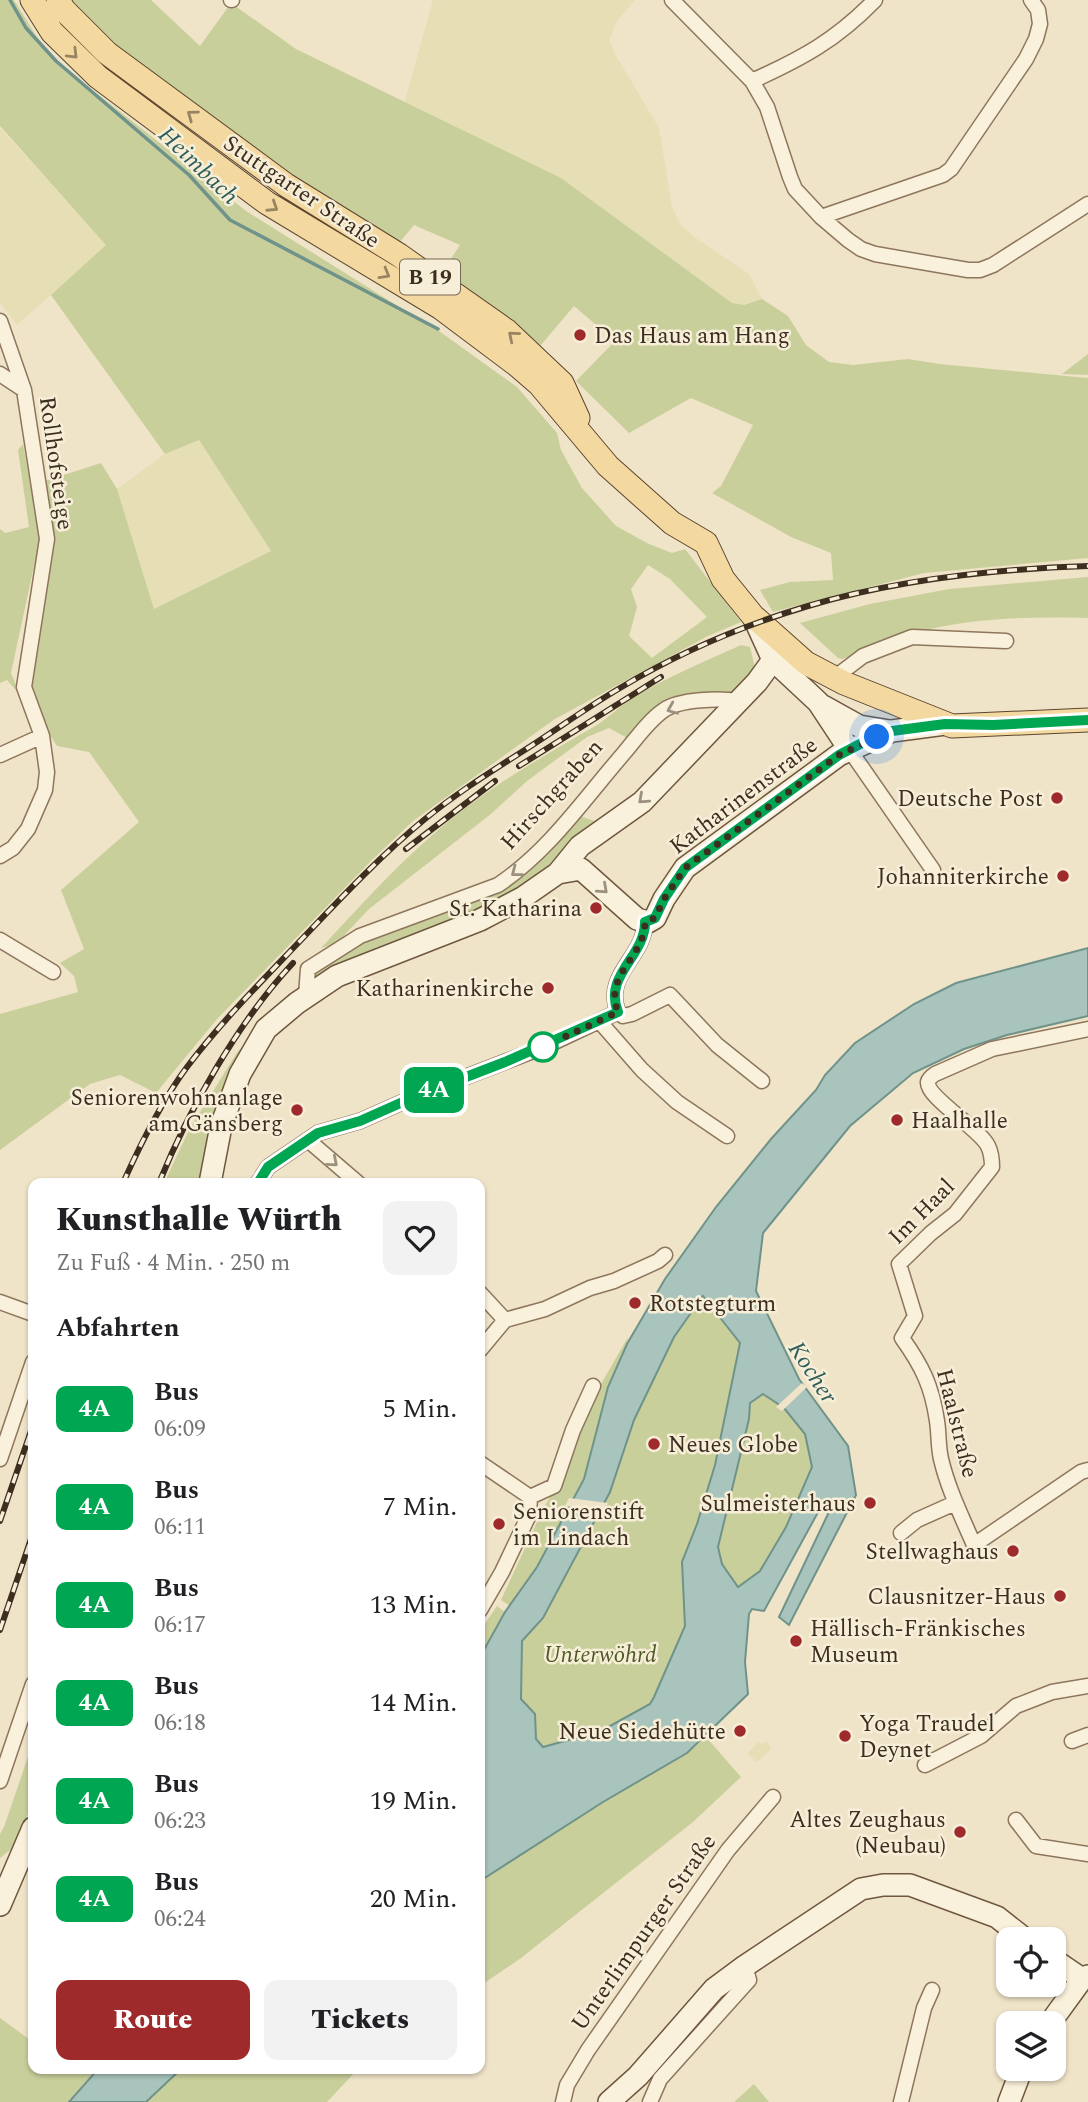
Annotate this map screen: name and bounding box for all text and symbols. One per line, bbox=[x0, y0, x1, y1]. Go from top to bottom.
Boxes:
one-way arrow bbox=[65, 46, 78, 59]
one-way arrow bbox=[187, 111, 200, 123]
water label: Heimbach bbox=[150, 118, 247, 214]
street label: Stuttgarter Straße bbox=[215, 127, 387, 258]
one-way arrow bbox=[266, 199, 279, 212]
road number: B 19 bbox=[400, 260, 460, 294]
one-way arrow bbox=[378, 266, 391, 279]
place label: Das Haus am Hang bbox=[594, 319, 790, 354]
marker: Das Haus am Hang bbox=[572, 327, 588, 343]
one-way arrow bbox=[508, 332, 521, 344]
street label: Rollhofsteige bbox=[29, 394, 82, 532]
one-way arrow bbox=[667, 700, 679, 714]
your location bbox=[859, 719, 894, 754]
street label: Katharinenstraße bbox=[662, 729, 825, 864]
street label: Hirschgraben bbox=[492, 731, 612, 859]
place label: Deutsche Post bbox=[897, 782, 1043, 817]
marker: Deutsche Post bbox=[1049, 790, 1065, 806]
one-way arrow bbox=[638, 791, 651, 803]
place label: Johanniterkirche bbox=[877, 860, 1049, 895]
one-way arrow bbox=[511, 864, 524, 877]
marker: Johanniterkirche bbox=[1055, 868, 1071, 884]
one-way arrow bbox=[595, 881, 608, 893]
place label: St. Katharina bbox=[449, 892, 582, 927]
marker: St. Katharina bbox=[588, 900, 604, 916]
place label: Katharinenkirche bbox=[356, 972, 534, 1007]
marker: Katharinenkirche bbox=[540, 980, 556, 996]
unlabelled marker bbox=[528, 1032, 558, 1062]
line badge: 4A bbox=[402, 1067, 466, 1113]
text: 4A bbox=[418, 1072, 450, 1108]
place label: Seniorenwohnanlage am Gänsberg bbox=[71, 1081, 283, 1142]
marker: Seniorenwohnanlage am Gänsberg bbox=[289, 1102, 305, 1118]
place label: Haalhalle bbox=[911, 1104, 1008, 1139]
marker: Haalhalle bbox=[889, 1112, 905, 1128]
one-way arrow bbox=[325, 1154, 338, 1166]
street label: Im Haal bbox=[881, 1171, 964, 1254]
text: Kunsthalle Würth bbox=[56, 1195, 342, 1245]
button: heart bbox=[383, 1201, 457, 1275]
text: Zu Fuß · 4 Min. · 250 m bbox=[56, 1246, 290, 1281]
place label: Rotstegturm bbox=[649, 1287, 776, 1322]
marker: Rotstegturm bbox=[627, 1295, 643, 1311]
text: Abfahrten bbox=[56, 1308, 180, 1348]
water label: Kocher bbox=[778, 1334, 846, 1412]
street label: Haalstraße bbox=[926, 1365, 987, 1482]
text: Bus bbox=[154, 1372, 199, 1412]
text: 5 Min. bbox=[383, 1389, 457, 1429]
text: 4A bbox=[78, 1391, 111, 1427]
text: 06:09 bbox=[154, 1412, 206, 1447]
place label: Neues Globe bbox=[668, 1428, 798, 1463]
marker: Neues Globe bbox=[646, 1436, 662, 1452]
text: Bus bbox=[154, 1470, 199, 1510]
text: 7 Min. bbox=[383, 1487, 457, 1527]
place label: Sulmeisterhaus bbox=[701, 1487, 856, 1522]
text: 4A bbox=[78, 1489, 111, 1525]
place label: Seniorenstift im Lindach bbox=[513, 1495, 644, 1556]
marker: Sulmeisterhaus bbox=[862, 1495, 878, 1511]
text: 06:11 bbox=[154, 1510, 206, 1545]
marker: Seniorenstift im Lindach bbox=[491, 1516, 507, 1532]
place label: Stellwaghaus bbox=[866, 1535, 999, 1570]
marker: Stellwaghaus bbox=[1005, 1543, 1021, 1559]
text: Bus bbox=[154, 1568, 199, 1608]
place label: Clausnitzer-Haus bbox=[868, 1580, 1046, 1615]
text: 13 Min. bbox=[370, 1585, 457, 1625]
text: 4A bbox=[78, 1587, 111, 1623]
marker: Clausnitzer-Haus bbox=[1052, 1588, 1068, 1604]
text: 06:17 bbox=[154, 1608, 206, 1643]
place label: Hällisch-Fränkisches Museum bbox=[810, 1612, 1026, 1673]
marker: Hällisch-Fränkisches Museum bbox=[788, 1633, 804, 1649]
park label: Unterwöhrd bbox=[543, 1638, 657, 1673]
text: Bus bbox=[154, 1666, 199, 1706]
text: 14 Min. bbox=[370, 1683, 457, 1723]
text: 4A bbox=[78, 1685, 111, 1721]
text: 06:18 bbox=[154, 1706, 206, 1741]
place label: Yoga Traudel Deynet bbox=[859, 1707, 995, 1768]
place label: Neue Siedehütte bbox=[558, 1715, 726, 1750]
marker: Neue Siedehütte bbox=[732, 1723, 748, 1739]
marker: Yoga Traudel Deynet bbox=[837, 1728, 853, 1744]
text: Bus bbox=[154, 1764, 199, 1804]
text: 19 Min. bbox=[370, 1781, 457, 1821]
text: 4A bbox=[78, 1783, 111, 1819]
place label: Altes Zeughaus (Neubau) bbox=[789, 1803, 946, 1864]
text: 06:23 bbox=[154, 1804, 206, 1839]
marker: Altes Zeughaus (Neubau) bbox=[952, 1824, 968, 1840]
street label: Unterlimpurger Straße bbox=[563, 1827, 726, 2039]
text: Bus bbox=[154, 1862, 199, 1902]
text: 20 Min. bbox=[370, 1879, 457, 1919]
text: 4A bbox=[78, 1881, 111, 1917]
text: 06:24 bbox=[154, 1902, 206, 1937]
map controls bbox=[996, 1927, 1066, 2081]
button: locate bbox=[996, 1927, 1066, 1997]
button: Route bbox=[56, 1980, 250, 2060]
button: Tickets bbox=[264, 1980, 457, 2060]
button: layers bbox=[996, 2011, 1066, 2081]

